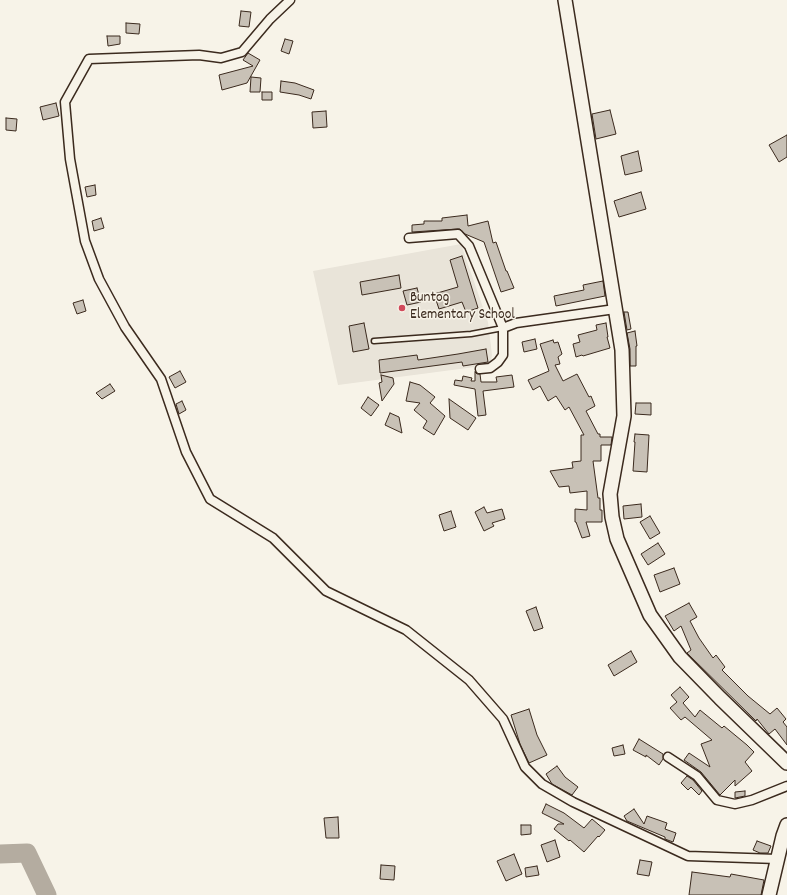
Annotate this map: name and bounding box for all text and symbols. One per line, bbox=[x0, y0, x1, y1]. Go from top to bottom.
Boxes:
place label: Buntog Elementary School bbox=[410, 290, 515, 325]
marker: Buntog Elementary School bbox=[397, 303, 407, 313]

